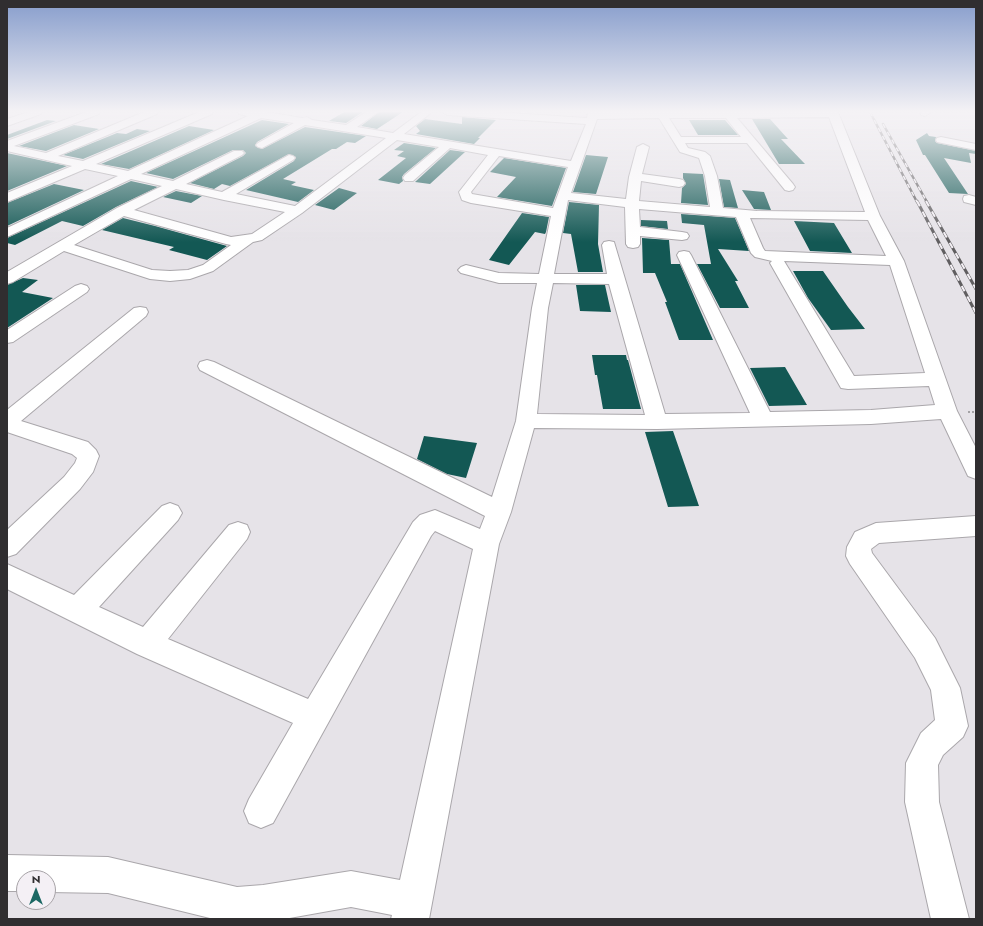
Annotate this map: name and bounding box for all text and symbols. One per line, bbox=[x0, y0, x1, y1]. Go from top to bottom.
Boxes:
north arrow bbox=[16, 870, 56, 910]
text: N bbox=[32, 871, 40, 887]

